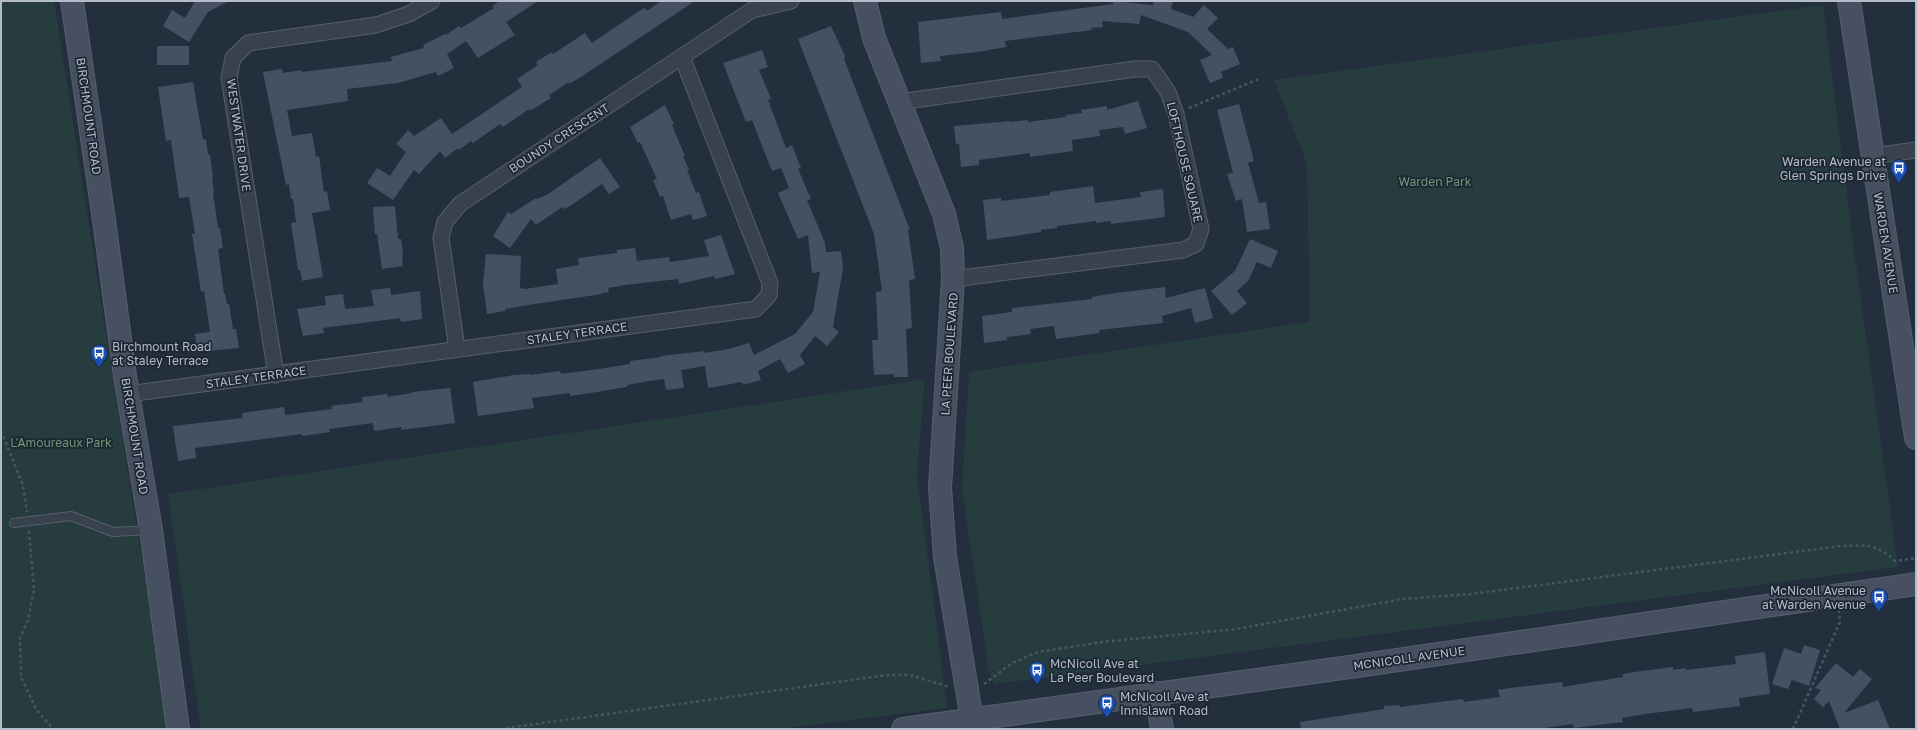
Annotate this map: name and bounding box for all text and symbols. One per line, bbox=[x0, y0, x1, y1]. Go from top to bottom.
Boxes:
street label: BIRCHMOUNT ROAD bbox=[73, 57, 105, 175]
street label: WESTWATER DRIVE bbox=[224, 78, 254, 192]
street label: BOUNDY CRESCENT bbox=[506, 100, 613, 176]
street label: LOFTHOUSE SQUARE bbox=[1164, 100, 1206, 224]
place label: Warden Avenue at Glen Springs Drive bbox=[1780, 154, 1886, 183]
bus stop icon: Warden Avenue at Glen Springs Drive bbox=[1889, 158, 1909, 183]
park label: Warden Park bbox=[1398, 174, 1472, 189]
street label: WARDEN AVENUE bbox=[1871, 191, 1901, 295]
street label: LA PEER BOULEVARD bbox=[937, 292, 961, 416]
street label: STALEY TERRACE bbox=[526, 319, 628, 347]
place label: Birchmount Road at Staley Terrace bbox=[112, 339, 211, 368]
bus stop icon: Birchmount Road at Staley Terrace bbox=[89, 343, 109, 368]
street label: STALEY TERRACE bbox=[205, 363, 307, 391]
street label: BIRCHMOUNT ROAD bbox=[118, 377, 152, 495]
park label: L'Amoureaux Park bbox=[10, 435, 112, 450]
place label: McNicoll Avenue at Warden Avenue bbox=[1762, 583, 1866, 612]
bus stop icon: McNicoll Avenue at Warden Avenue bbox=[1869, 587, 1889, 612]
street label: MCNICOLL AVENUE bbox=[1352, 643, 1466, 673]
place label: McNicoll Ave at La Peer Boulevard bbox=[1050, 656, 1154, 685]
bus stop icon: McNicoll Ave at La Peer Boulevard bbox=[1027, 660, 1047, 685]
place label: McNicoll Ave at Innislawn Road bbox=[1120, 689, 1209, 718]
bus stop icon: McNicoll Ave at Innislawn Road bbox=[1097, 693, 1117, 718]

